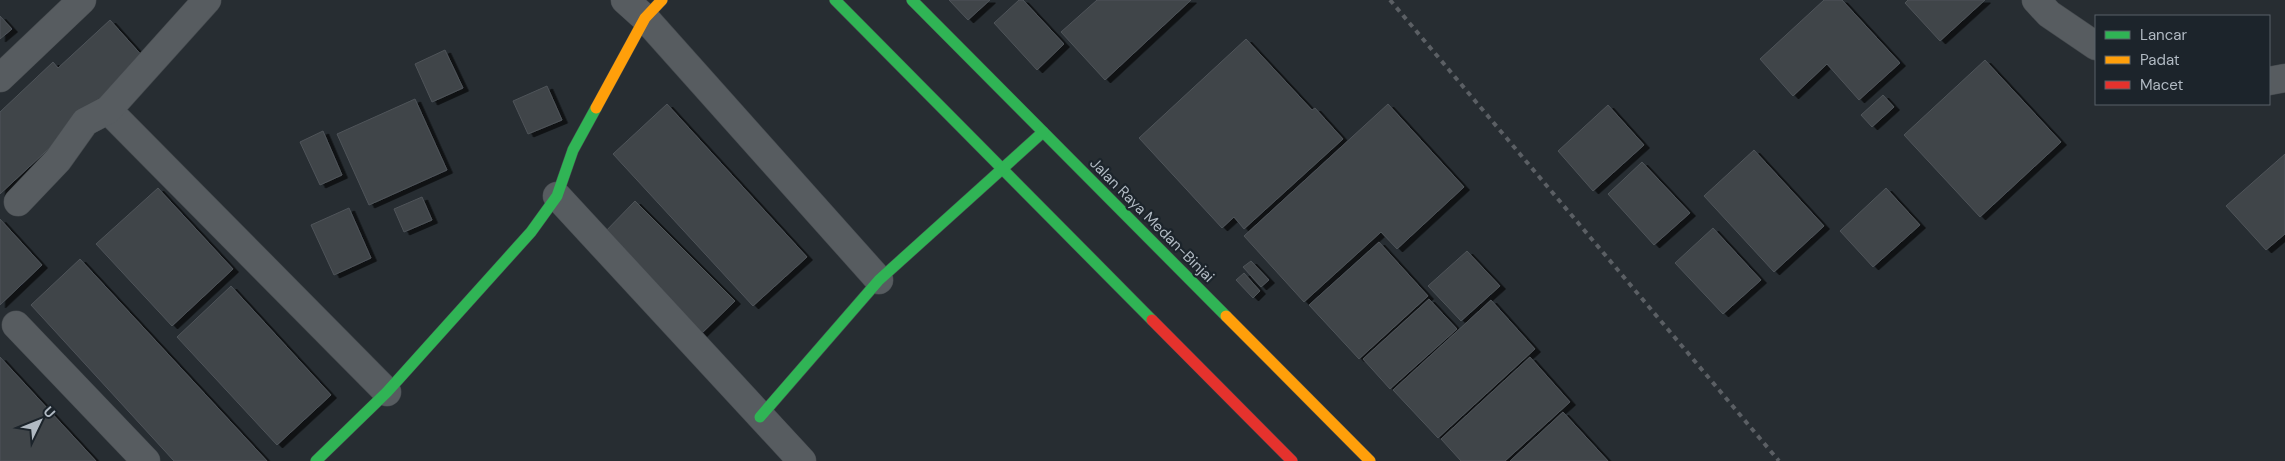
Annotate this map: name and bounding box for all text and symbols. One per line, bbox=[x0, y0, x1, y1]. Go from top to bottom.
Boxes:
legend bbox=[2095, 15, 2270, 105]
text: Lancar bbox=[2140, 25, 2187, 45]
text: Padat bbox=[2140, 50, 2180, 70]
text: Macet bbox=[2140, 75, 2184, 95]
street label: Jalan Raya Medan-Binjai bbox=[1085, 153, 1219, 287]
north arrow bbox=[15, 396, 65, 446]
text: U bbox=[40, 402, 59, 422]

